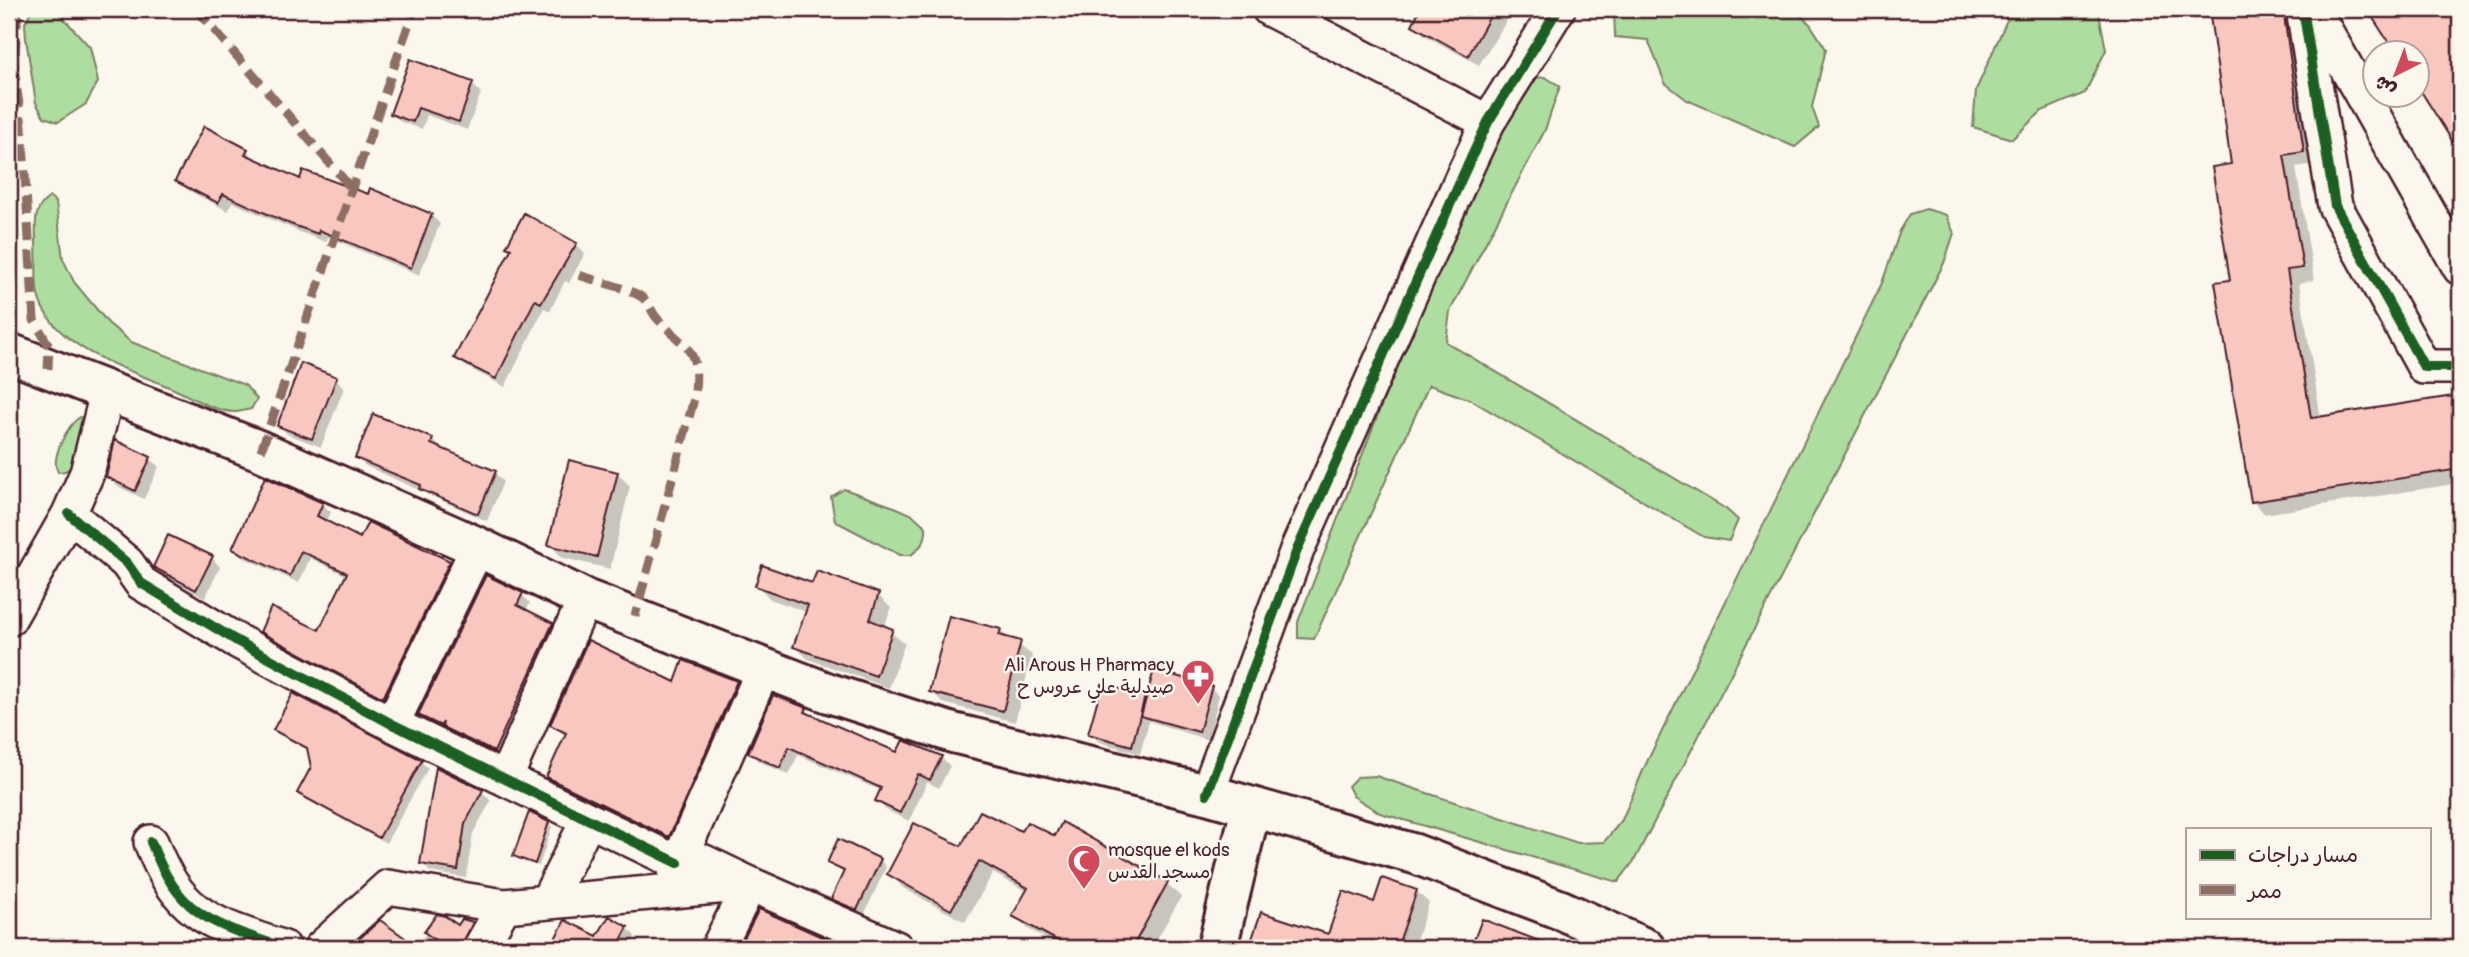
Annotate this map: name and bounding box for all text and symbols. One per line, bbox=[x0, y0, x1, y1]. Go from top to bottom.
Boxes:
north arrow bbox=[2360, 38, 2430, 108]
text: ش bbox=[2369, 70, 2401, 102]
place label: Ali Arous H Pharmacy صيدلية علي عروس ح bbox=[1004, 653, 1174, 703]
pharmacy icon: Ali Arous H Pharmacy صيدلية علي عروس ح bbox=[1179, 657, 1217, 706]
legend bbox=[2186, 828, 2430, 918]
place label: mosque el kods مسجد القدس bbox=[1108, 838, 1230, 884]
mosque icon: mosque el kods مسجد القدس bbox=[1065, 842, 1103, 891]
text: مسار دراجات bbox=[2248, 842, 2358, 869]
text: ممر bbox=[2246, 878, 2282, 905]

